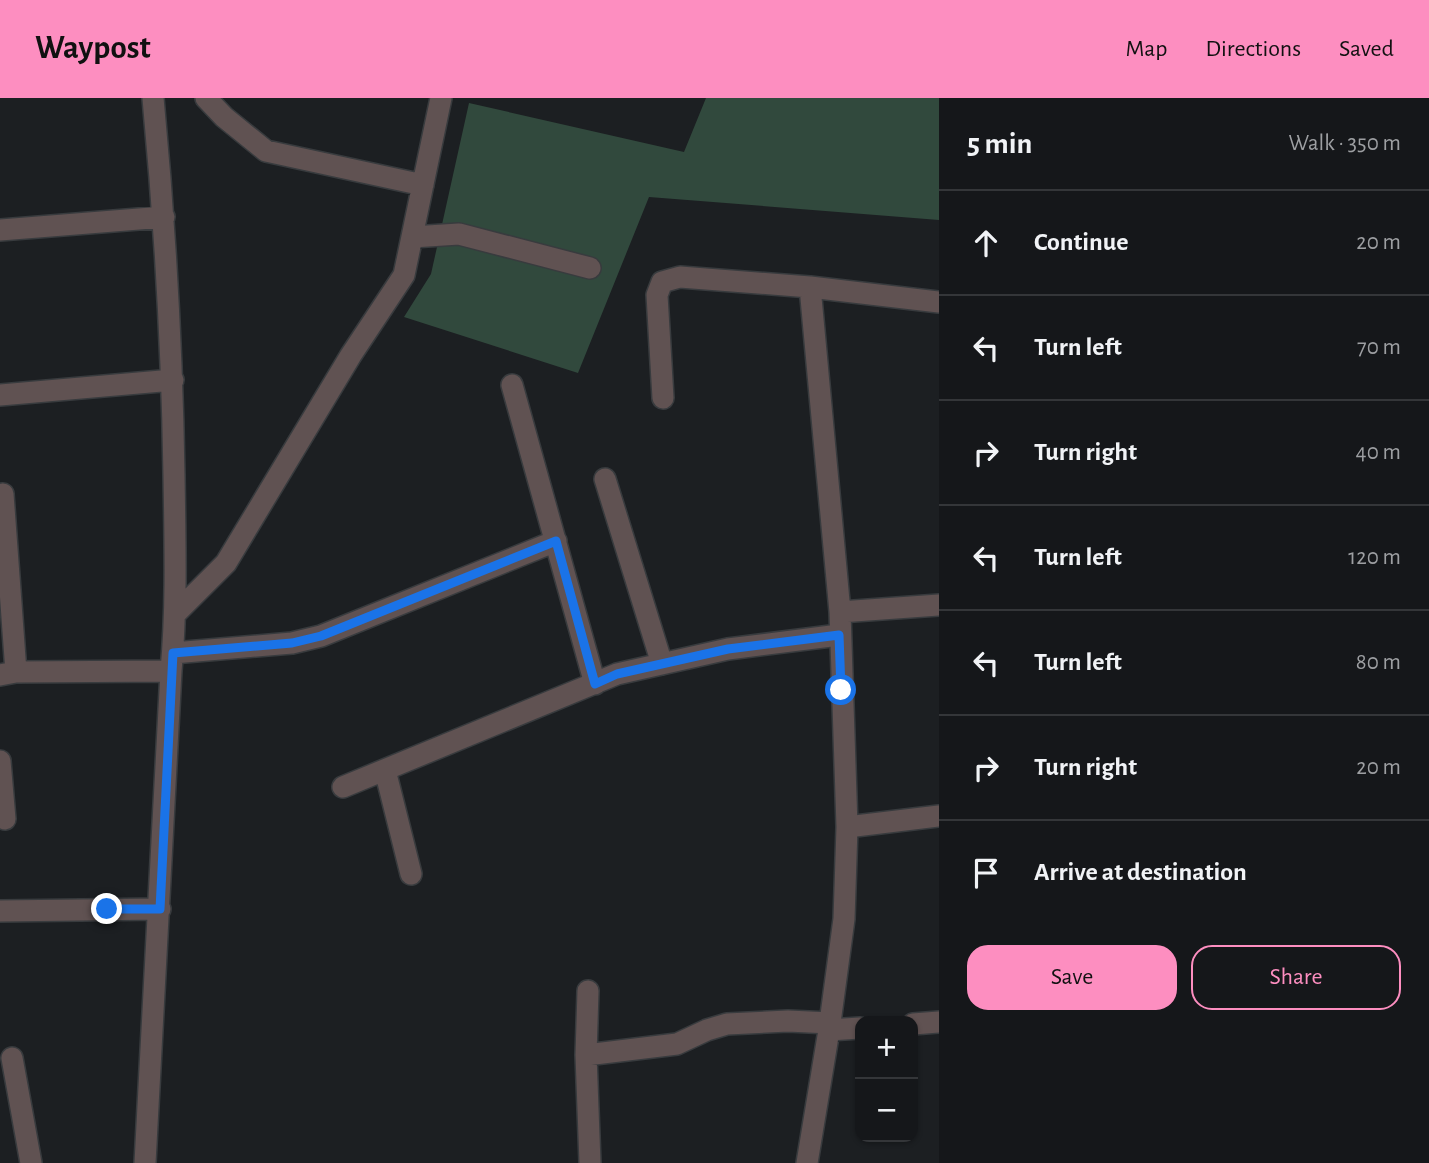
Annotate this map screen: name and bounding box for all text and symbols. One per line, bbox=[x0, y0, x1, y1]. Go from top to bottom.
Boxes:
text: Waypost bbox=[35, 32, 151, 65]
text: Map bbox=[1125, 37, 1167, 61]
text: Directions bbox=[1205, 37, 1301, 61]
text: Saved bbox=[1339, 37, 1394, 61]
text: 5 min bbox=[967, 129, 1032, 159]
text: Walk · 350 m bbox=[1289, 132, 1401, 155]
icon: ahead bbox=[967, 224, 1005, 262]
text: Continue bbox=[1034, 229, 1129, 255]
text: 20 m bbox=[1356, 231, 1401, 254]
icon: left bbox=[967, 329, 1005, 367]
text: Turn left bbox=[1034, 334, 1122, 360]
text: 70 m bbox=[1357, 336, 1401, 359]
icon: right bbox=[967, 434, 1005, 472]
text: Turn right bbox=[1034, 439, 1137, 465]
text: 40 m bbox=[1356, 441, 1401, 464]
icon: left bbox=[967, 539, 1005, 577]
text: Turn left bbox=[1034, 544, 1122, 570]
text: 120 m bbox=[1348, 546, 1401, 569]
icon: left bbox=[967, 644, 1005, 682]
text: Turn left bbox=[1034, 649, 1122, 675]
text: 80 m bbox=[1356, 651, 1401, 674]
route start bbox=[825, 674, 856, 705]
icon: right bbox=[967, 749, 1005, 787]
text: Turn right bbox=[1034, 754, 1137, 780]
text: 20 m bbox=[1356, 756, 1401, 779]
icon: arrive bbox=[967, 854, 1005, 892]
text: Arrive at destination bbox=[1034, 859, 1247, 885]
route end bbox=[91, 893, 122, 924]
button: Save bbox=[967, 945, 1177, 1010]
button: Share bbox=[1191, 945, 1401, 1010]
map controls bbox=[855, 1016, 918, 1142]
button: + bbox=[855, 1016, 918, 1079]
button: − bbox=[855, 1079, 918, 1142]

